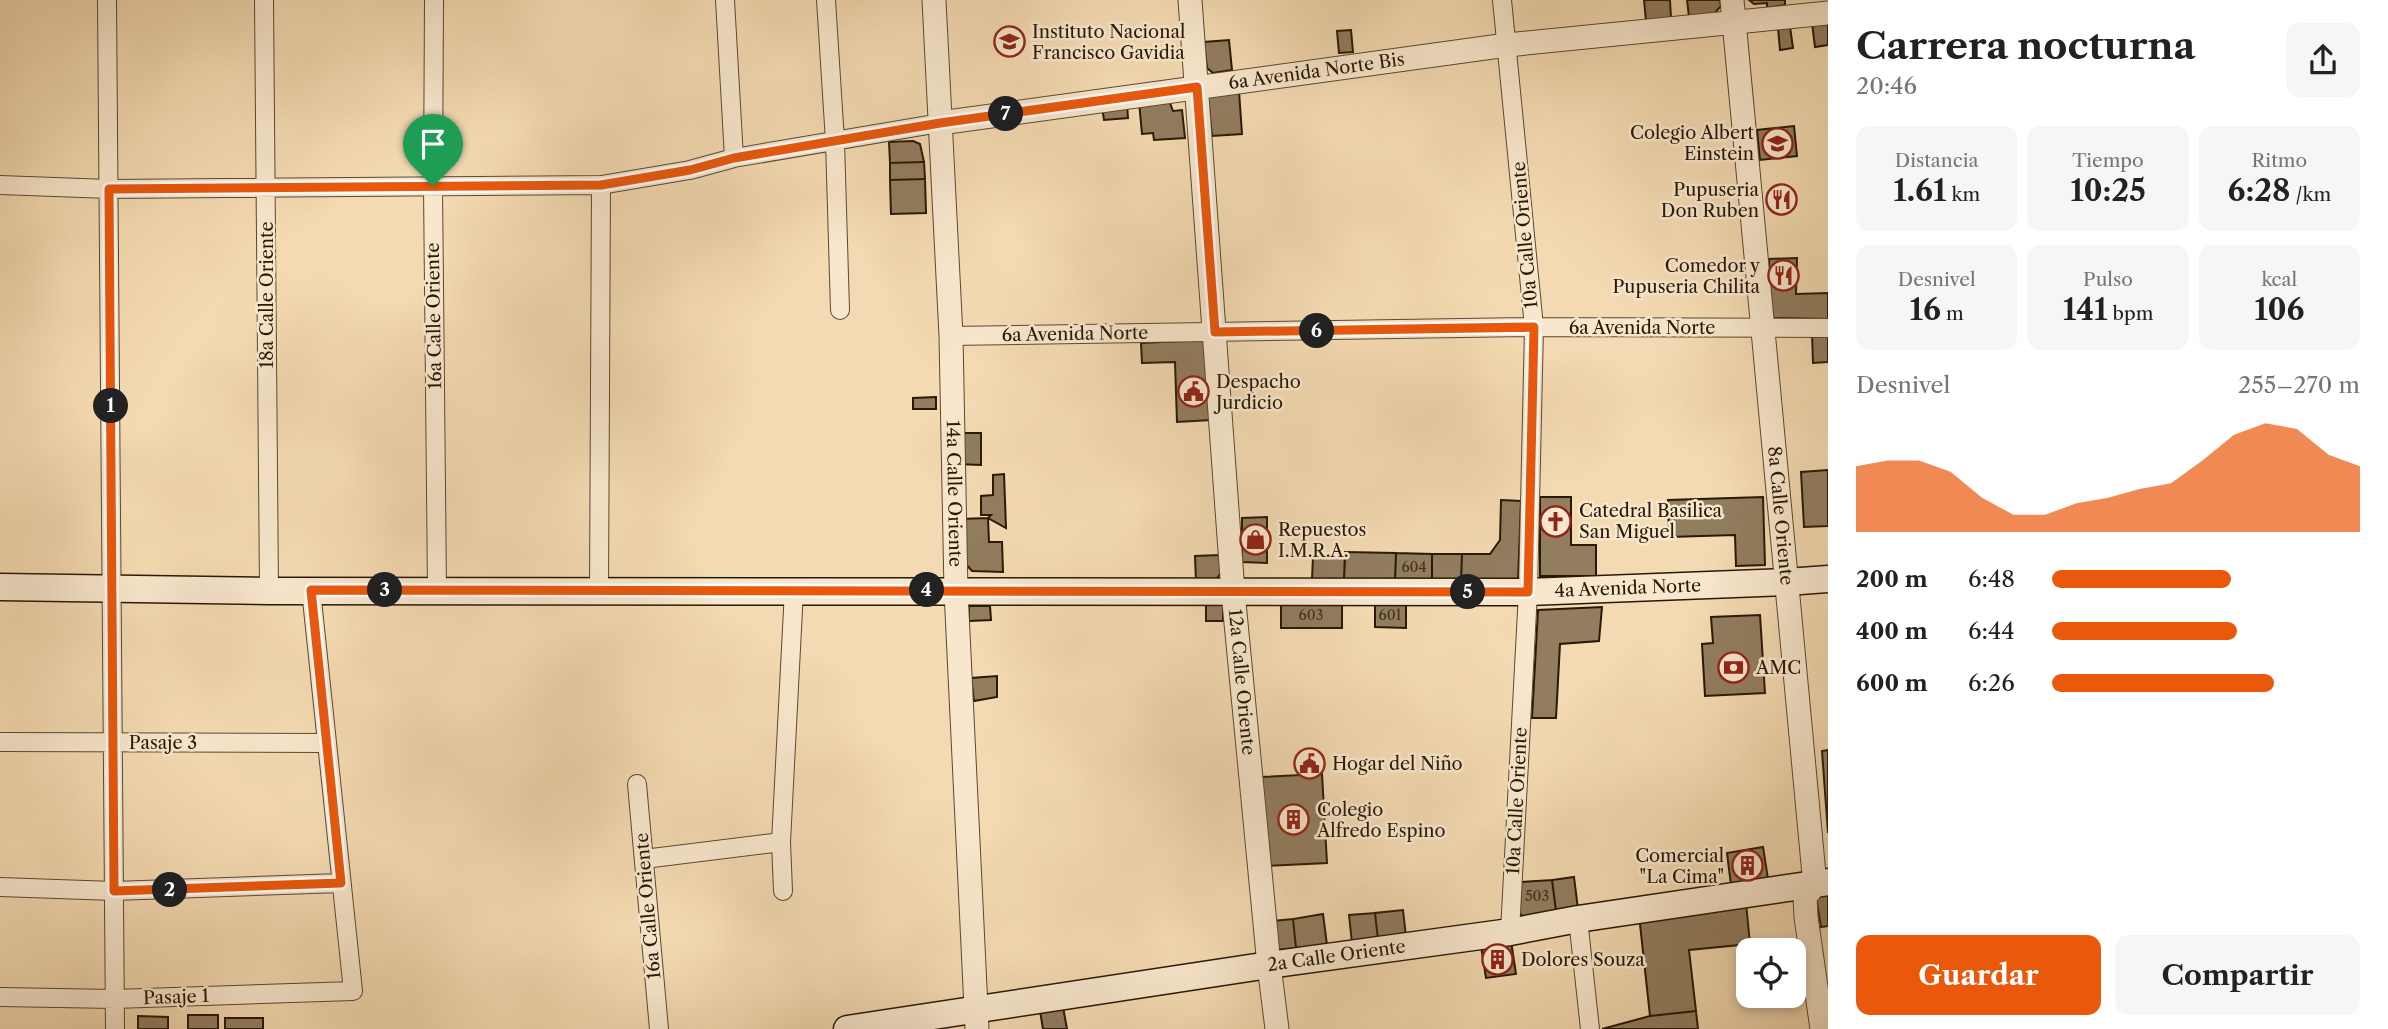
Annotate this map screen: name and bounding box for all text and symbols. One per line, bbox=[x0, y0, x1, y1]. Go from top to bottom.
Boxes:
place label: Instituto Nacional Francisco Gavidia bbox=[1032, 21, 1185, 64]
text: Carrera nocturna bbox=[1856, 22, 2196, 69]
button: share bbox=[2286, 23, 2360, 97]
school or university icon: Instituto Nacional Francisco Gavidia bbox=[992, 25, 1026, 59]
street label: 6a Avenida Norte Bis bbox=[1227, 48, 1406, 94]
text: 20:46 bbox=[1856, 72, 1917, 100]
pin: 7 bbox=[988, 96, 1024, 132]
text: 7 bbox=[1001, 102, 1010, 125]
pin bbox=[403, 114, 463, 186]
place label: Colegio Albert Einstein bbox=[1630, 122, 1755, 165]
icon: arrive bbox=[414, 125, 452, 163]
school or university icon: Colegio Albert Einstein bbox=[1760, 126, 1794, 160]
text: Distancia bbox=[1895, 149, 1979, 172]
text: Tiempo bbox=[2072, 149, 2144, 172]
text: Ritmo bbox=[2251, 149, 2307, 172]
street label: 10a Calle Oriente bbox=[1508, 160, 1542, 310]
text: 1.61 bbox=[1893, 172, 1946, 209]
text: 10:25 bbox=[2070, 172, 2146, 209]
text: 6:28 bbox=[2228, 172, 2291, 209]
place label: Pupuseria Don Ruben bbox=[1661, 179, 1759, 222]
restaurant icon: Pupuseria Don Ruben bbox=[1765, 183, 1799, 217]
text: km bbox=[1946, 183, 1980, 206]
text: /km bbox=[2291, 183, 2331, 206]
street label: 18a Calle Oriente bbox=[256, 221, 278, 369]
street label: 16a Calle Oriente bbox=[422, 242, 446, 390]
place label: Comedor y Pupuseria Chilita bbox=[1612, 255, 1761, 298]
restaurant icon: Comedor y Pupuseria Chilita bbox=[1766, 259, 1800, 293]
text: Desnivel bbox=[1898, 268, 1976, 291]
text: Pulso bbox=[2083, 268, 2133, 291]
text: kcal bbox=[2261, 268, 2297, 291]
text: 16 bbox=[1910, 291, 1941, 328]
text: 141 bbox=[2063, 291, 2107, 328]
text: 106 bbox=[2254, 291, 2304, 328]
text: m bbox=[1941, 302, 1964, 325]
text: bpm bbox=[2107, 302, 2153, 325]
pin: 6 bbox=[1300, 314, 1334, 348]
street label: 6a Avenida Norte bbox=[1569, 317, 1715, 339]
text: 6 bbox=[1311, 319, 1322, 342]
street label: 6a Avenida Norte bbox=[1001, 322, 1149, 346]
place label: Despacho Jurdicio bbox=[1213, 371, 1301, 414]
text: Desnivel bbox=[1856, 371, 1950, 399]
text: 255–270 m bbox=[2238, 371, 2360, 399]
public building icon: Despacho Jurdicio bbox=[1176, 375, 1210, 409]
pin: 1 bbox=[94, 388, 128, 424]
text: 1 bbox=[106, 394, 115, 417]
street label: 14a Calle Oriente bbox=[942, 420, 967, 567]
street label: 8a Calle Oriente bbox=[1763, 445, 1798, 586]
place label: Catedral Basilica San Miguel bbox=[1579, 500, 1723, 543]
church icon: Catedral Basilica San Miguel bbox=[1539, 504, 1573, 538]
place label: Repuestos I.M.R.A. bbox=[1278, 519, 1366, 562]
shop icon: Repuestos I.M.R.A. bbox=[1238, 523, 1272, 557]
house number: 604 bbox=[1401, 558, 1427, 576]
text: 200 m bbox=[1856, 565, 1928, 593]
text: 6:48 bbox=[1968, 565, 2015, 593]
pin: 3 bbox=[368, 572, 402, 608]
pin: 4 bbox=[909, 572, 944, 608]
pin: 5 bbox=[1450, 574, 1486, 610]
street label: 4a Avenida Norte bbox=[1554, 574, 1702, 602]
text: 3 bbox=[379, 578, 390, 601]
text: 4 bbox=[921, 578, 932, 601]
text: 5 bbox=[1462, 580, 1473, 603]
house number: 603 bbox=[1299, 606, 1323, 624]
house number: 601 bbox=[1379, 606, 1402, 624]
street label: 12a Calle Oriente bbox=[1224, 608, 1260, 756]
text: 400 m bbox=[1856, 617, 1928, 645]
text: 6:44 bbox=[1968, 617, 2015, 645]
bank icon: AMC bbox=[1716, 651, 1750, 685]
place label: AMC bbox=[1755, 657, 1801, 679]
text: 600 m bbox=[1856, 669, 1928, 697]
text: 6:26 bbox=[1968, 669, 2015, 697]
street label: 10a Calle Oriente bbox=[1502, 727, 1532, 875]
street label: Pasaje 3 bbox=[129, 732, 197, 754]
public building icon: Hogar del Niño bbox=[1292, 747, 1326, 781]
place label: Hogar del Niño bbox=[1332, 753, 1462, 775]
place label: Colegio Alfredo Espino bbox=[1316, 799, 1445, 842]
building icon: Colegio Alfredo Espino bbox=[1277, 803, 1311, 837]
street label: 16a Calle Oriente bbox=[631, 832, 665, 980]
place label: Comercial "La Cima" bbox=[1635, 845, 1724, 888]
building icon: Comercial "La Cima" bbox=[1730, 849, 1764, 883]
pin: 2 bbox=[152, 872, 188, 908]
text: 2 bbox=[164, 878, 175, 901]
house number: 503 bbox=[1525, 887, 1549, 905]
street label: 2a Calle Oriente bbox=[1266, 935, 1407, 976]
button: Guardar bbox=[1856, 935, 2101, 1015]
button: Compartir bbox=[2115, 935, 2360, 1015]
map controls bbox=[1736, 938, 1806, 1008]
button: locate bbox=[1736, 938, 1806, 1008]
building icon: Dolores Souza bbox=[1481, 943, 1515, 977]
place label: Dolores Souza bbox=[1521, 949, 1645, 971]
street label: Pasaje 1 bbox=[143, 985, 210, 1009]

